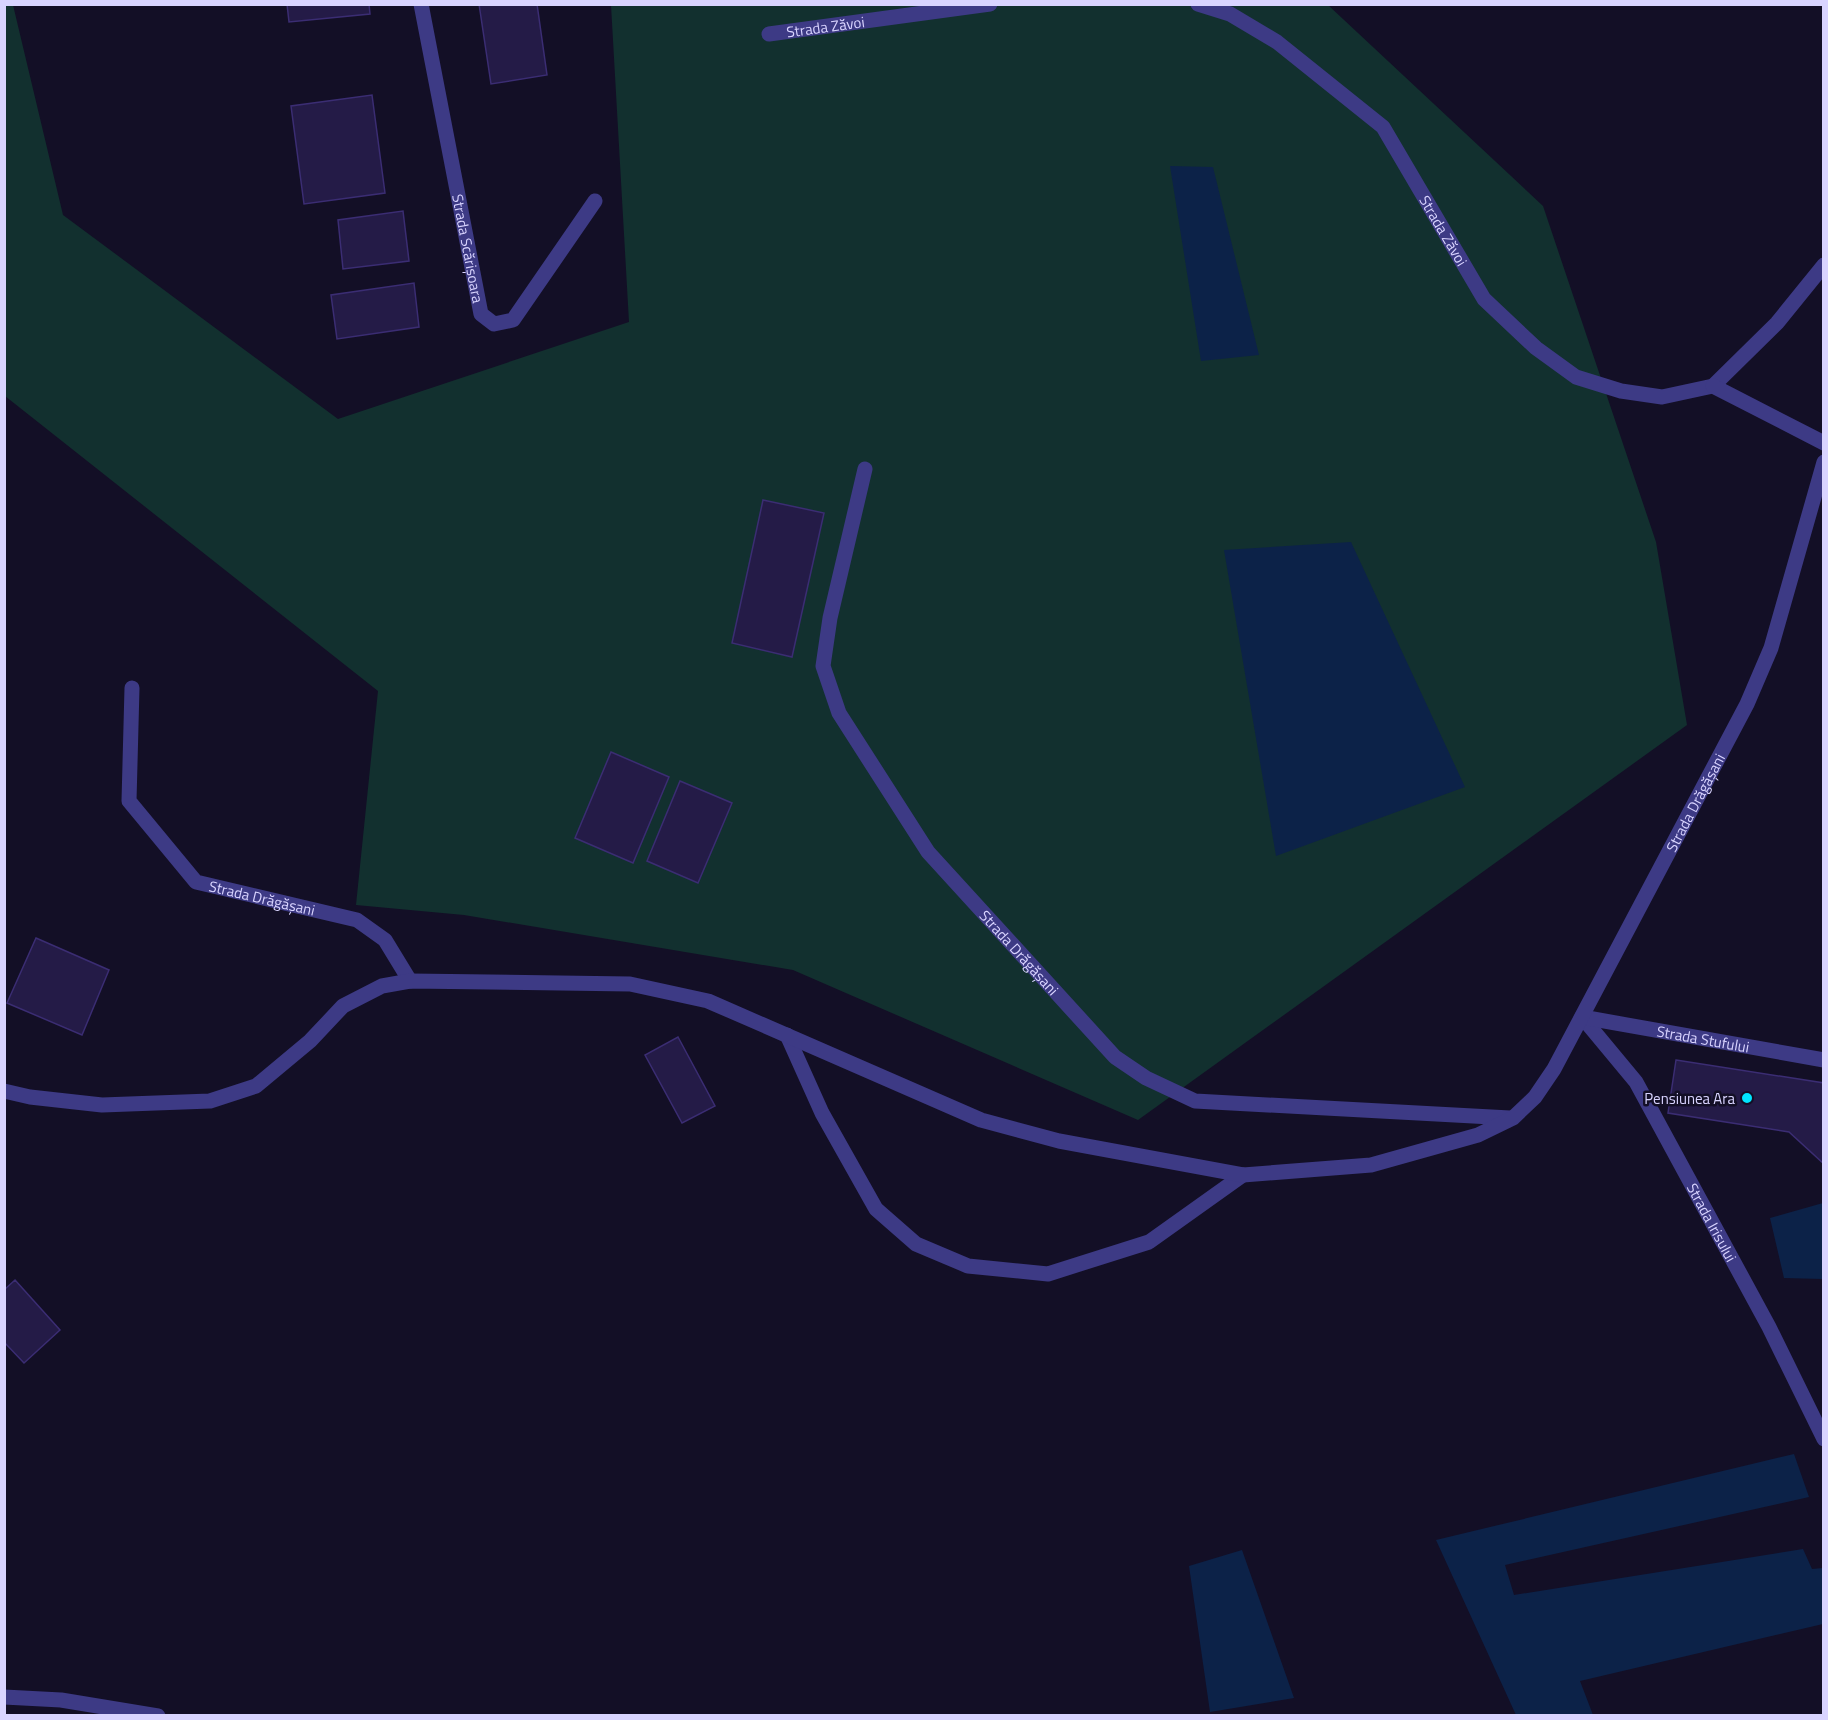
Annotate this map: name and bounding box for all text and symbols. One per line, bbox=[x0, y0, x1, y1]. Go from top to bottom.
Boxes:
street label: Strada Zăvoi bbox=[785, 10, 866, 43]
street label: Strada Zăvoi bbox=[1414, 191, 1474, 270]
street label: Strada Scărișoara bbox=[447, 192, 490, 305]
street label: Strada Drăgășani bbox=[1659, 749, 1730, 856]
street label: Strada Drăgășani bbox=[207, 874, 317, 921]
street label: Strada Drăgășani bbox=[974, 905, 1064, 1000]
street label: Strada Stufului bbox=[1655, 1019, 1751, 1058]
place label: Pensiunea Ara bbox=[1644, 1087, 1735, 1110]
marker: Pensiunea Ara bbox=[1740, 1091, 1754, 1105]
street label: Strada Irisului bbox=[1681, 1179, 1743, 1266]

